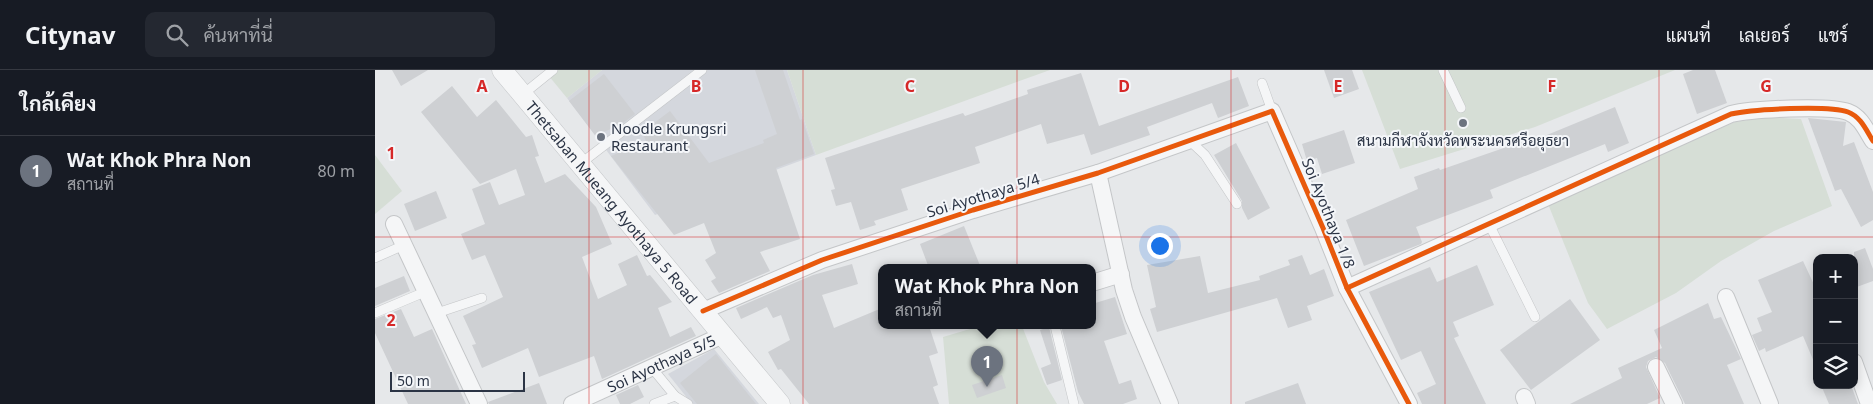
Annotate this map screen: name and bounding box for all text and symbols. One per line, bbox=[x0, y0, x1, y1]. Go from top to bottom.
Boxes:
search box bbox=[145, 12, 495, 57]
text: Citynav bbox=[25, 18, 115, 51]
icon: search bbox=[163, 21, 191, 49]
text: ค้นหาที่นี่ bbox=[203, 22, 273, 48]
text: แผนที่ bbox=[1666, 23, 1711, 47]
text: เลเยอร์ bbox=[1739, 23, 1790, 47]
text: แชร์ bbox=[1818, 23, 1848, 47]
text: A bbox=[476, 75, 488, 97]
text: B bbox=[691, 75, 701, 97]
text: C bbox=[905, 75, 915, 97]
text: D bbox=[1118, 75, 1130, 97]
text: E bbox=[1334, 75, 1343, 97]
text: F bbox=[1548, 75, 1556, 97]
text: G bbox=[1760, 75, 1772, 97]
text: ใกล้เคียง bbox=[20, 89, 96, 117]
street label: Thetsaban Mueang Ayothaya 5 Road bbox=[522, 97, 702, 308]
marker: สนามกีฬาจังหวัดพระนครศรีอยุธยา bbox=[1457, 117, 1469, 129]
place label: Noodle Krungsri Restaurant bbox=[611, 118, 727, 155]
place label: สนามกีฬาจังหวัดพระนครศรีอยุธยา bbox=[1357, 130, 1569, 152]
marker: Noodle Krungsri Restaurant bbox=[595, 131, 607, 143]
text: 1 bbox=[386, 142, 396, 164]
text: Wat Khok Phra Non bbox=[67, 147, 251, 173]
street label: Soi Ayothaya 1/8 bbox=[1298, 155, 1360, 271]
text: 1 bbox=[31, 160, 41, 182]
text: 80 m bbox=[318, 160, 355, 182]
street label: Soi Ayothaya 5/4 bbox=[924, 168, 1042, 222]
text: สถานที่ bbox=[67, 173, 114, 195]
your location bbox=[1147, 233, 1173, 259]
map controls bbox=[1813, 254, 1858, 389]
button: + bbox=[1813, 254, 1858, 299]
popup bbox=[878, 264, 1096, 329]
text: Wat Khok Phra Non bbox=[895, 273, 1079, 299]
text: สถานที่ bbox=[895, 299, 942, 321]
button: − bbox=[1813, 299, 1858, 344]
text: 2 bbox=[386, 309, 396, 331]
street label: Soi Ayothaya 5/5 bbox=[604, 330, 719, 397]
button: layers bbox=[1813, 344, 1858, 389]
pin: 1 bbox=[971, 346, 1003, 387]
scale bar bbox=[390, 369, 525, 392]
text: 50 m bbox=[397, 371, 430, 390]

